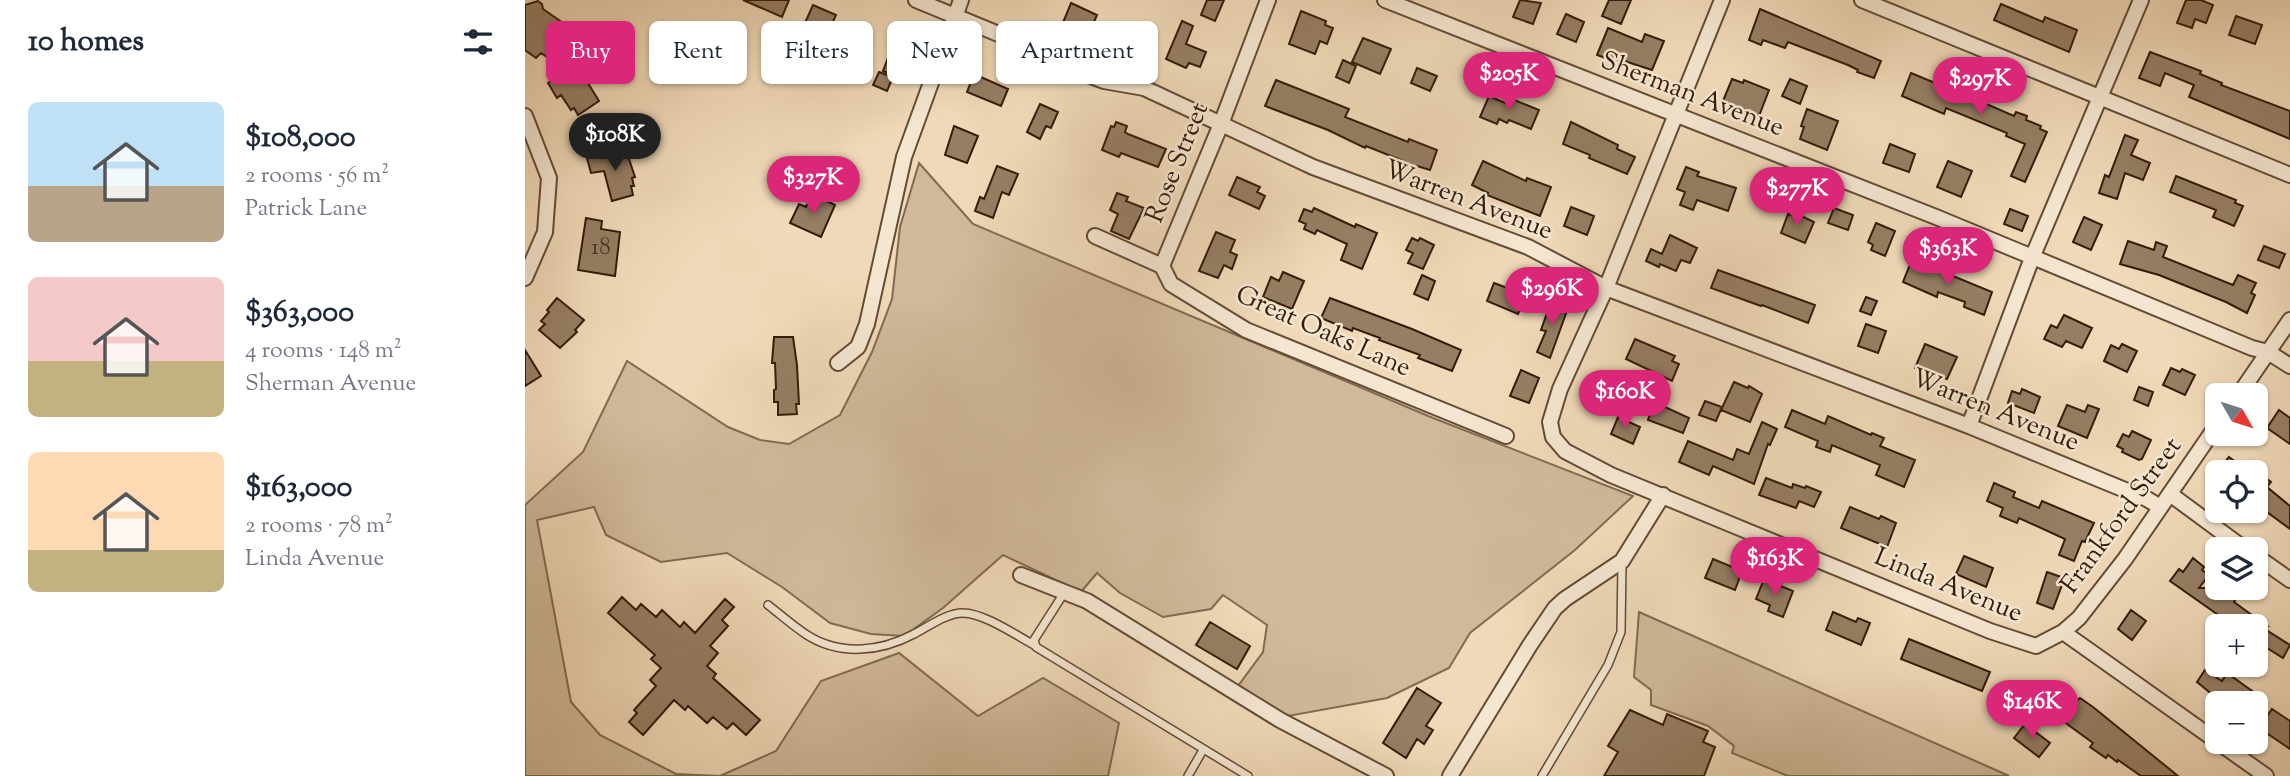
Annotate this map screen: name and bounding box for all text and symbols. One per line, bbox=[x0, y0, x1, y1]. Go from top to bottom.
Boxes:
text: 10 homes bbox=[28, 21, 144, 64]
chip: Buy bbox=[546, 21, 635, 84]
chip: Rent bbox=[649, 21, 747, 84]
chip: Filters bbox=[761, 21, 873, 84]
chip: New bbox=[887, 21, 982, 84]
chip: Apartment bbox=[996, 21, 1158, 84]
icon: filters bbox=[459, 23, 497, 61]
street label: Sherman Avenue bbox=[1595, 43, 1789, 147]
pin: $205K bbox=[1460, 52, 1558, 112]
text: $205K bbox=[1479, 58, 1539, 91]
pin: $297K bbox=[1931, 58, 2029, 117]
text: $297K bbox=[1949, 63, 2011, 96]
street label: Rose Street bbox=[1137, 97, 1219, 229]
pin: $108K bbox=[566, 114, 664, 173]
text: $108,000 bbox=[245, 117, 356, 160]
text: $108K bbox=[585, 119, 645, 152]
icon: home bbox=[84, 130, 168, 214]
street label: Warren Avenue bbox=[1378, 152, 1558, 250]
pin: $327K bbox=[764, 156, 862, 216]
text: 2 rooms · 56 m² bbox=[245, 160, 389, 193]
text: $327K bbox=[783, 162, 843, 195]
pin: $277K bbox=[1748, 168, 1846, 227]
text: $277K bbox=[1766, 173, 1828, 206]
text: Patrick Lane bbox=[245, 193, 367, 226]
pin: $363K bbox=[1899, 228, 1997, 287]
house number: 18 bbox=[591, 232, 611, 265]
text: $363K bbox=[1919, 233, 1977, 266]
pin: $296K bbox=[1503, 268, 1601, 327]
text: $296K bbox=[1521, 273, 1583, 306]
street label: Great Oaks Lane bbox=[1229, 277, 1417, 387]
text: $363,000 bbox=[245, 292, 354, 335]
icon: home bbox=[84, 305, 168, 389]
text: 4 rooms · 148 m² bbox=[245, 335, 402, 368]
street label: Warren Avenue bbox=[1905, 360, 2085, 462]
text: Sherman Avenue bbox=[245, 368, 416, 401]
pin: $160K bbox=[1576, 370, 1674, 430]
text: $160K bbox=[1595, 376, 1655, 409]
north arrow bbox=[2205, 383, 2268, 446]
map controls bbox=[2205, 383, 2268, 754]
street label: Frankford Street bbox=[2053, 430, 2191, 602]
button: locate bbox=[2205, 460, 2268, 523]
text: $163,000 bbox=[245, 467, 352, 510]
icon: home bbox=[84, 480, 168, 564]
text: 2 rooms · 78 m² bbox=[245, 510, 393, 543]
button: layers bbox=[2205, 537, 2268, 600]
pin: $163K bbox=[1726, 538, 1824, 597]
street label: Linda Avenue bbox=[1868, 539, 2028, 633]
text: Linda Avenue bbox=[245, 543, 384, 576]
text: $163K bbox=[1746, 543, 1804, 576]
button: + bbox=[2205, 614, 2268, 677]
pin: $146K bbox=[1983, 680, 2081, 740]
text: $146K bbox=[2002, 686, 2062, 719]
button: − bbox=[2205, 691, 2268, 754]

